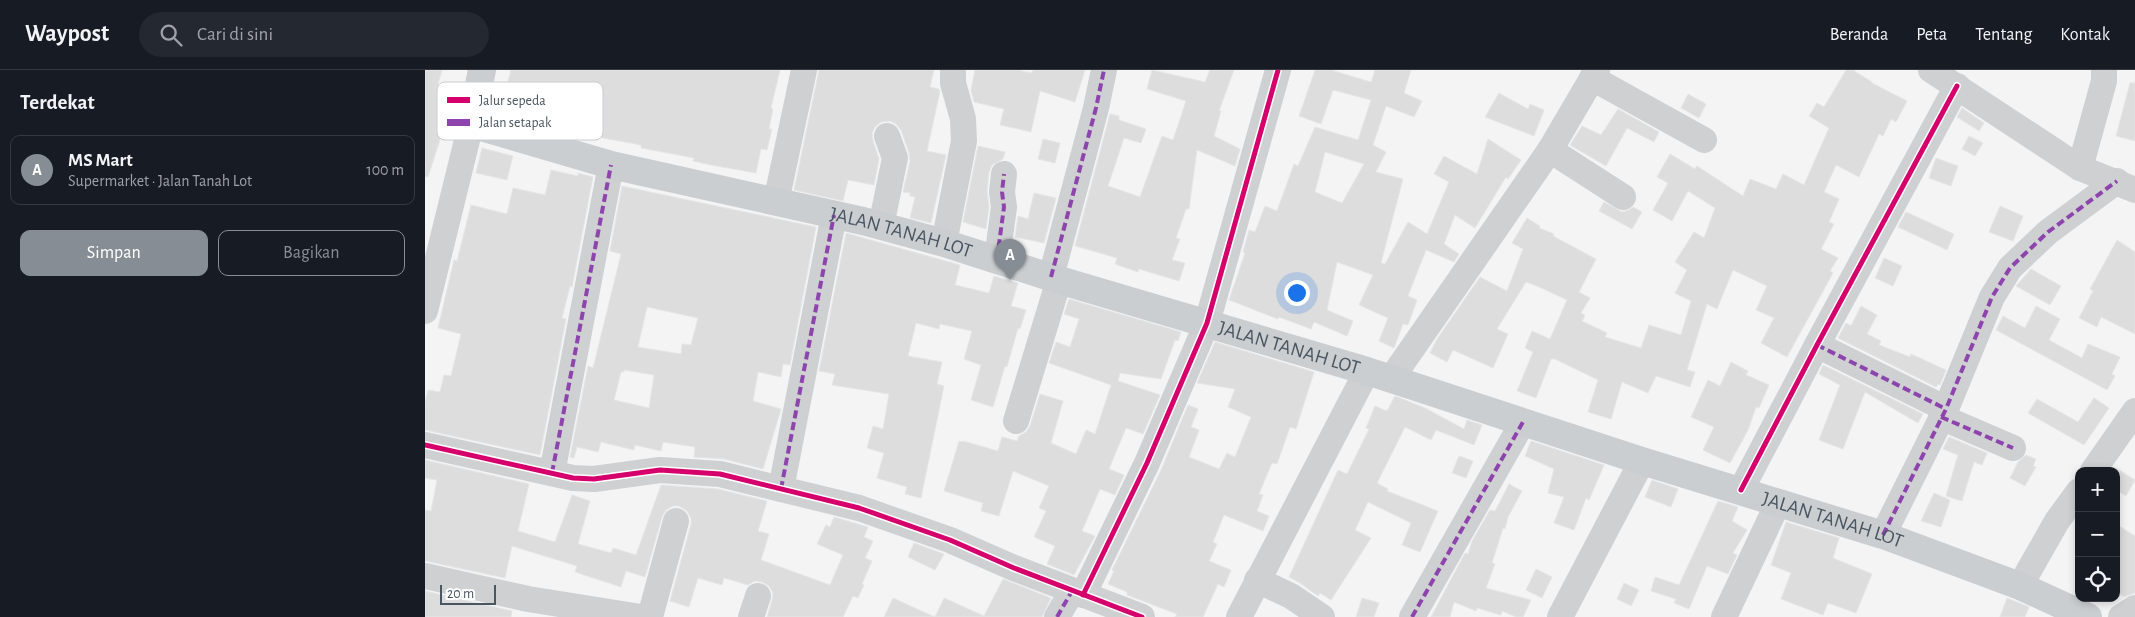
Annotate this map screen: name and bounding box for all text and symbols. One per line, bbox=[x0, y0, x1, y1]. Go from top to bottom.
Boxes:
search box bbox=[139, 12, 489, 57]
icon: search bbox=[157, 21, 185, 49]
text: Waypost bbox=[25, 22, 109, 46]
text: Cari di sini bbox=[197, 25, 273, 44]
text: Beranda bbox=[1830, 26, 1888, 44]
text: Peta bbox=[1916, 26, 1947, 44]
text: Tentang bbox=[1975, 26, 2032, 44]
text: Kontak bbox=[2060, 26, 2110, 44]
legend bbox=[437, 82, 603, 140]
text: Terdekat bbox=[20, 92, 95, 113]
text: Jalur sepeda bbox=[479, 94, 546, 108]
text: Jalan setapak bbox=[479, 116, 552, 130]
text: MS Mart bbox=[68, 151, 133, 170]
text: A bbox=[32, 162, 42, 178]
text: 100 m bbox=[366, 162, 404, 178]
text: Supermarket · Jalan Tanah Lot bbox=[68, 173, 252, 189]
street label: JALAN TANAH LOT bbox=[828, 204, 975, 262]
button: Simpan bbox=[20, 230, 208, 276]
button: Bagikan bbox=[218, 230, 405, 276]
pin: A bbox=[994, 239, 1026, 280]
your location bbox=[1284, 280, 1310, 306]
street label: JALAN TANAH LOT bbox=[1216, 318, 1363, 378]
map controls bbox=[2075, 467, 2120, 602]
button: + bbox=[2075, 467, 2120, 512]
street label: JALAN TANAH LOT bbox=[1760, 489, 1906, 552]
button: − bbox=[2075, 512, 2120, 557]
button: locate bbox=[2075, 557, 2120, 602]
scale bar bbox=[440, 582, 496, 605]
text: 20 m bbox=[447, 587, 474, 601]

